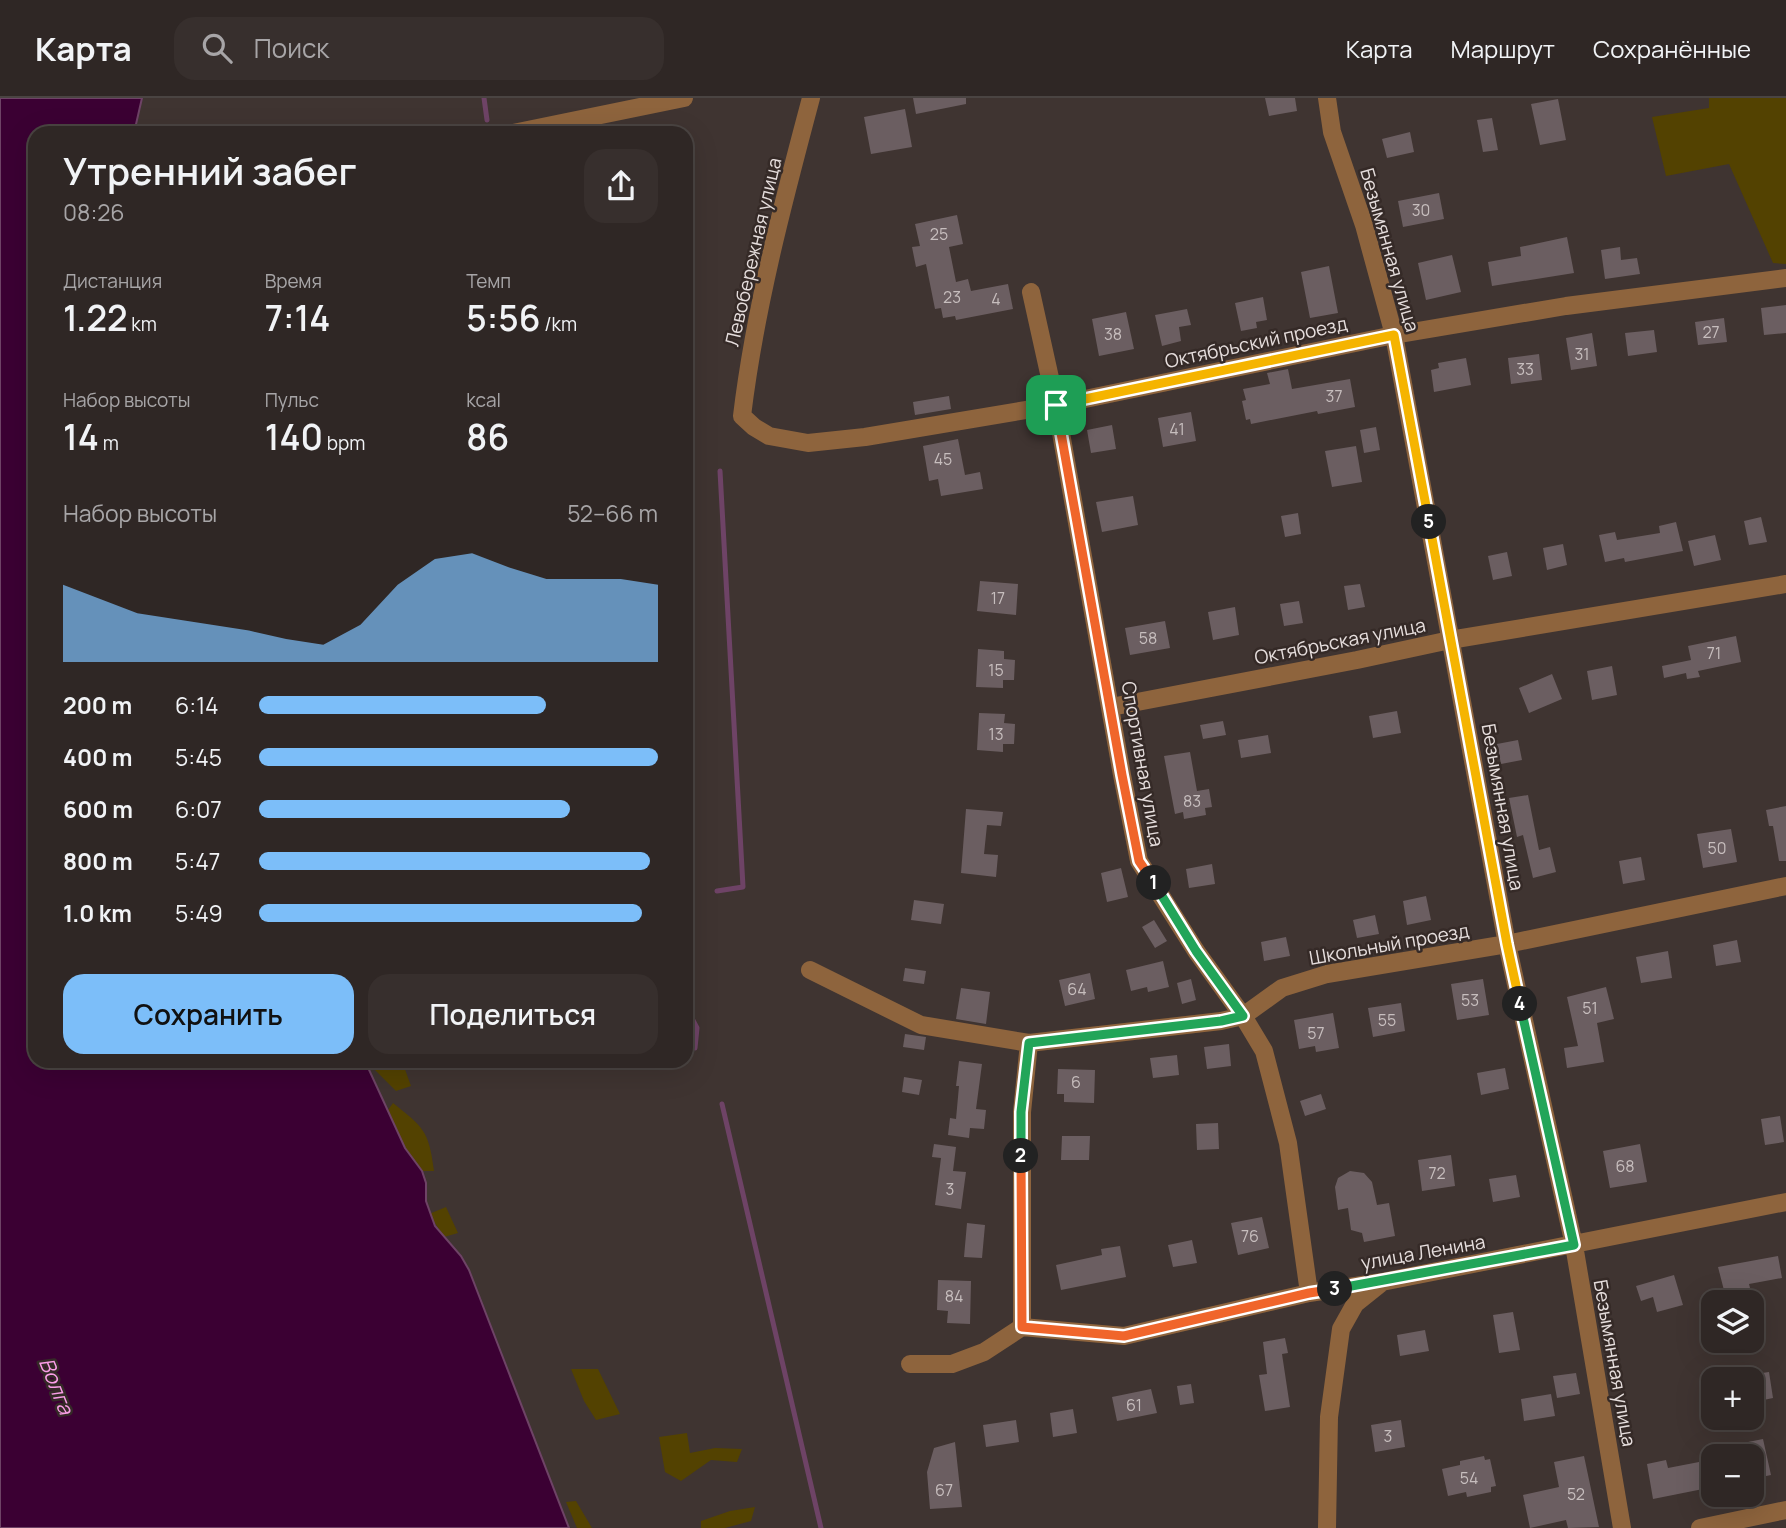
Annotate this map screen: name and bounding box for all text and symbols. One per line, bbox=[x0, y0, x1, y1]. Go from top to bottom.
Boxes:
search box bbox=[174, 17, 664, 80]
text: Карта bbox=[35, 26, 132, 71]
icon: search bbox=[198, 29, 236, 67]
text: Поиск bbox=[254, 30, 329, 66]
text: Карта bbox=[1346, 32, 1413, 65]
text: Маршрут bbox=[1451, 32, 1555, 65]
text: Сохранённые bbox=[1593, 32, 1751, 65]
text: Утренний забег bbox=[63, 144, 357, 196]
button: share bbox=[584, 149, 658, 223]
street label: Левобережная улица bbox=[719, 155, 787, 349]
street label: Безымянная улица bbox=[1354, 165, 1426, 335]
text: 08:26 bbox=[63, 196, 125, 228]
house number: 30 bbox=[1412, 199, 1430, 221]
house number: 25 bbox=[930, 223, 948, 245]
text: Дистанция bbox=[63, 268, 162, 294]
text: Время bbox=[265, 268, 322, 294]
text: Темп bbox=[466, 268, 511, 294]
house number: 23 bbox=[943, 286, 961, 308]
house number: 4 bbox=[991, 288, 1001, 310]
text: 1.22 bbox=[63, 294, 128, 342]
text: 7:14 bbox=[265, 294, 330, 342]
text: 5:56 bbox=[466, 294, 540, 342]
street label: Октябрьский проезд bbox=[1162, 310, 1350, 374]
text: km bbox=[128, 311, 157, 337]
text: /km bbox=[540, 311, 577, 337]
house number: 27 bbox=[1702, 321, 1720, 343]
house number: 38 bbox=[1104, 323, 1122, 345]
house number: 31 bbox=[1574, 343, 1590, 365]
house number: 33 bbox=[1516, 358, 1534, 380]
pin bbox=[1026, 375, 1086, 435]
house number: 37 bbox=[1326, 385, 1342, 407]
icon: arrive bbox=[1037, 386, 1075, 424]
text: Набор высоты bbox=[63, 387, 190, 413]
text: Пульс bbox=[265, 387, 319, 413]
text: kcal bbox=[466, 387, 501, 413]
text: 14 bbox=[63, 413, 99, 461]
text: 140 bbox=[265, 413, 323, 461]
text: 86 bbox=[466, 413, 509, 461]
house number: 41 bbox=[1169, 418, 1185, 440]
text: m bbox=[99, 430, 119, 456]
text: bpm bbox=[323, 430, 365, 456]
house number: 45 bbox=[934, 448, 952, 470]
text: Набор высоты bbox=[63, 497, 217, 529]
text: 52–66 m bbox=[567, 497, 658, 529]
pin: 5 bbox=[1412, 504, 1446, 540]
text: 5 bbox=[1423, 508, 1434, 534]
house number: 17 bbox=[991, 587, 1005, 609]
street label: Октябрьская улица bbox=[1252, 612, 1428, 670]
house number: 58 bbox=[1139, 627, 1157, 649]
house number: 71 bbox=[1707, 642, 1721, 664]
house number: 15 bbox=[988, 659, 1004, 681]
street label: Спортивная улица bbox=[1116, 679, 1170, 849]
text: 200 m bbox=[63, 689, 132, 721]
text: 6:14 bbox=[175, 689, 219, 721]
street label: Безымянная улица bbox=[1476, 721, 1530, 893]
house number: 13 bbox=[988, 723, 1004, 745]
text: 400 m bbox=[63, 741, 133, 773]
text: 5:45 bbox=[175, 741, 222, 773]
house number: 83 bbox=[1183, 790, 1201, 812]
text: 600 m bbox=[63, 793, 133, 825]
text: 6:07 bbox=[175, 793, 222, 825]
house number: 50 bbox=[1708, 837, 1727, 859]
text: 800 m bbox=[63, 845, 133, 877]
text: 5:47 bbox=[175, 845, 220, 877]
pin: 1 bbox=[1136, 866, 1172, 900]
text: 1 bbox=[1149, 869, 1158, 895]
text: 1.0 km bbox=[63, 897, 132, 929]
text: 5:49 bbox=[175, 897, 223, 929]
street label: Школьный проезд bbox=[1307, 917, 1471, 971]
button: Сохранить bbox=[63, 974, 354, 1054]
button: Поделиться bbox=[368, 974, 658, 1054]
house number: 64 bbox=[1067, 978, 1087, 1000]
pin: 4 bbox=[1502, 986, 1538, 1021]
house number: 53 bbox=[1461, 989, 1479, 1011]
text: 4 bbox=[1514, 990, 1525, 1016]
house number: 51 bbox=[1582, 997, 1598, 1019]
house number: 55 bbox=[1378, 1009, 1396, 1031]
house number: 57 bbox=[1307, 1022, 1325, 1044]
house number: 6 bbox=[1071, 1071, 1081, 1093]
pin: 2 bbox=[1004, 1138, 1038, 1174]
text: 2 bbox=[1015, 1142, 1026, 1168]
house number: 68 bbox=[1615, 1155, 1635, 1177]
house number: 72 bbox=[1428, 1162, 1446, 1184]
house number: 3 bbox=[946, 1178, 954, 1200]
house number: 76 bbox=[1241, 1225, 1259, 1247]
street label: улица Ленина bbox=[1359, 1228, 1487, 1276]
pin: 3 bbox=[1318, 1272, 1352, 1306]
text: 3 bbox=[1329, 1275, 1340, 1301]
street label: Безымянная улица bbox=[1588, 1277, 1642, 1449]
house number: 84 bbox=[945, 1285, 963, 1307]
map controls bbox=[1701, 1290, 1764, 1507]
button: layers bbox=[1701, 1290, 1764, 1353]
water label: Волга bbox=[33, 1353, 81, 1419]
button: + bbox=[1701, 1367, 1764, 1430]
house number: 61 bbox=[1126, 1394, 1142, 1416]
house number: 3 bbox=[1384, 1425, 1392, 1447]
button: − bbox=[1701, 1444, 1764, 1507]
house number: 54 bbox=[1460, 1467, 1478, 1489]
house number: 67 bbox=[935, 1479, 953, 1501]
house number: 52 bbox=[1567, 1483, 1585, 1505]

